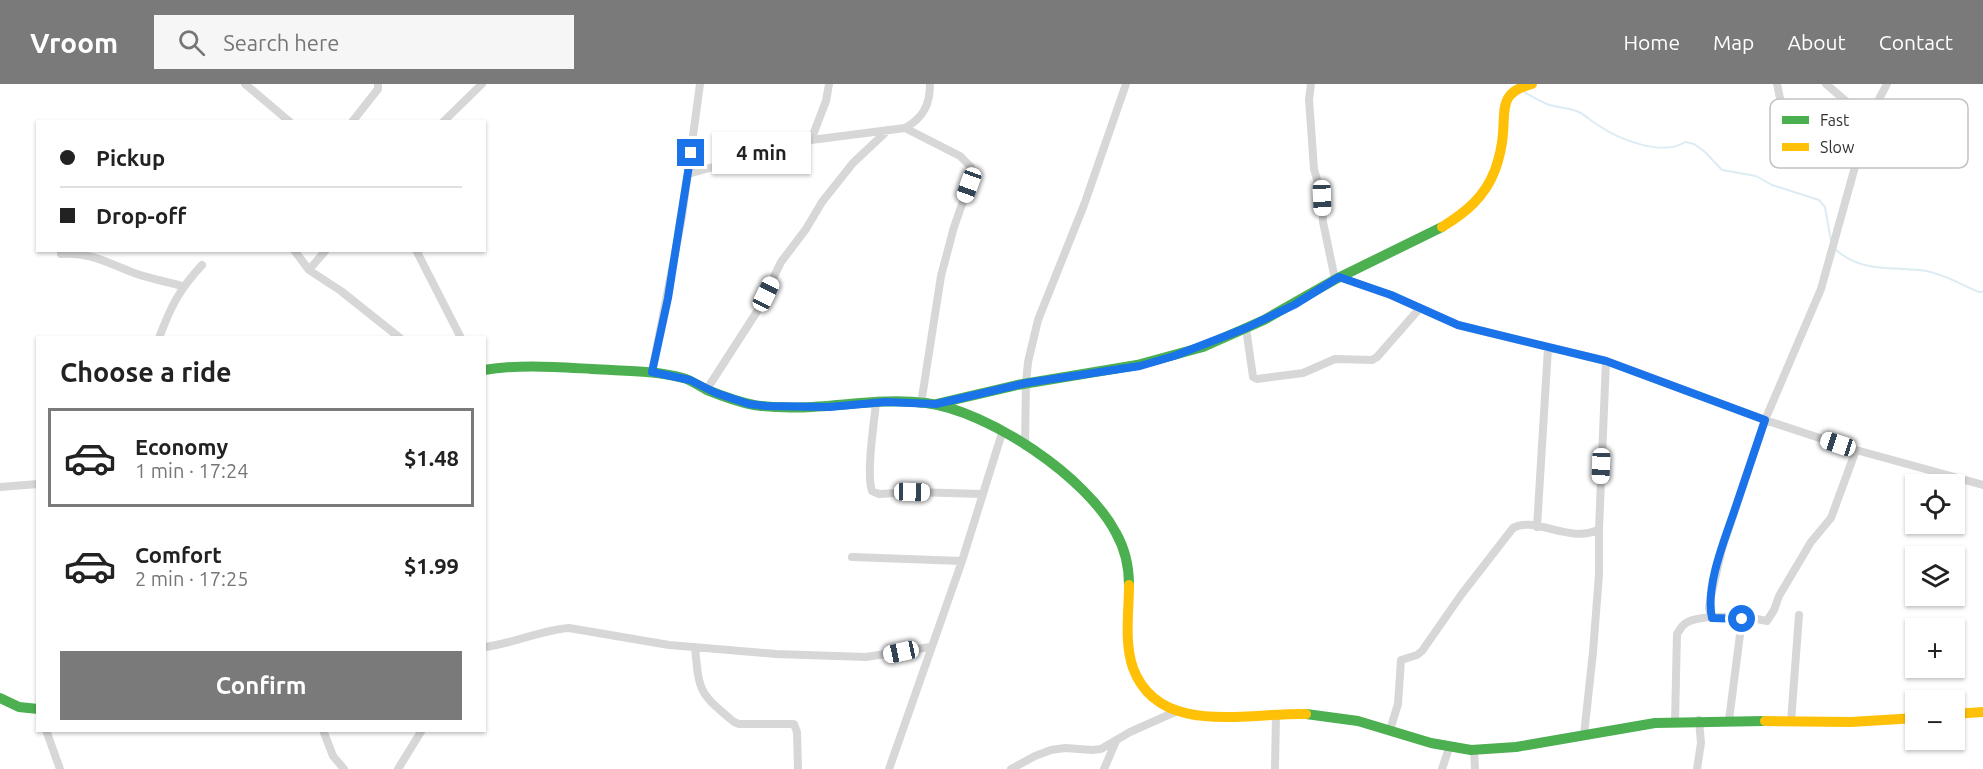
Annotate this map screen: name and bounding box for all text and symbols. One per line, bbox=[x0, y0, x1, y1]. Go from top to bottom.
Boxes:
search box bbox=[154, 15, 574, 69]
icon: search bbox=[175, 26, 208, 59]
text: Vroom bbox=[30, 27, 118, 58]
text: Search here bbox=[223, 30, 339, 55]
text: Home bbox=[1623, 30, 1680, 54]
text: Map bbox=[1713, 30, 1754, 54]
text: About bbox=[1787, 30, 1846, 54]
text: Contact bbox=[1879, 30, 1953, 54]
legend bbox=[1770, 99, 1968, 168]
text: Fast bbox=[1820, 111, 1850, 129]
callout: 4 min bbox=[712, 132, 811, 174]
text: Slow bbox=[1820, 138, 1855, 156]
route end bbox=[677, 139, 704, 166]
text: 4 min bbox=[736, 141, 787, 164]
text: Pickup bbox=[96, 145, 165, 170]
car bbox=[954, 165, 984, 205]
car bbox=[1312, 180, 1332, 216]
text: Drop-off bbox=[96, 203, 186, 228]
car bbox=[750, 274, 782, 314]
text: Choose a ride bbox=[60, 357, 232, 387]
car bbox=[1818, 430, 1858, 458]
icon: car bbox=[63, 431, 117, 485]
text: Economy bbox=[135, 434, 228, 459]
text: $1.48 bbox=[404, 445, 459, 470]
car bbox=[1591, 448, 1611, 484]
text: 1 min · 17:24 bbox=[135, 459, 249, 482]
map controls bbox=[1905, 474, 1965, 750]
button: locate bbox=[1905, 474, 1965, 534]
car bbox=[894, 483, 930, 501]
icon: car bbox=[63, 539, 117, 593]
text: Comfort bbox=[135, 542, 222, 567]
button: layers bbox=[1905, 546, 1965, 606]
text: $1.99 bbox=[404, 553, 459, 578]
text: 2 min · 17:25 bbox=[135, 567, 249, 590]
route start bbox=[1728, 605, 1755, 632]
button: + bbox=[1905, 618, 1965, 678]
car bbox=[882, 639, 920, 665]
button: Confirm bbox=[60, 651, 462, 720]
button: − bbox=[1905, 690, 1965, 750]

